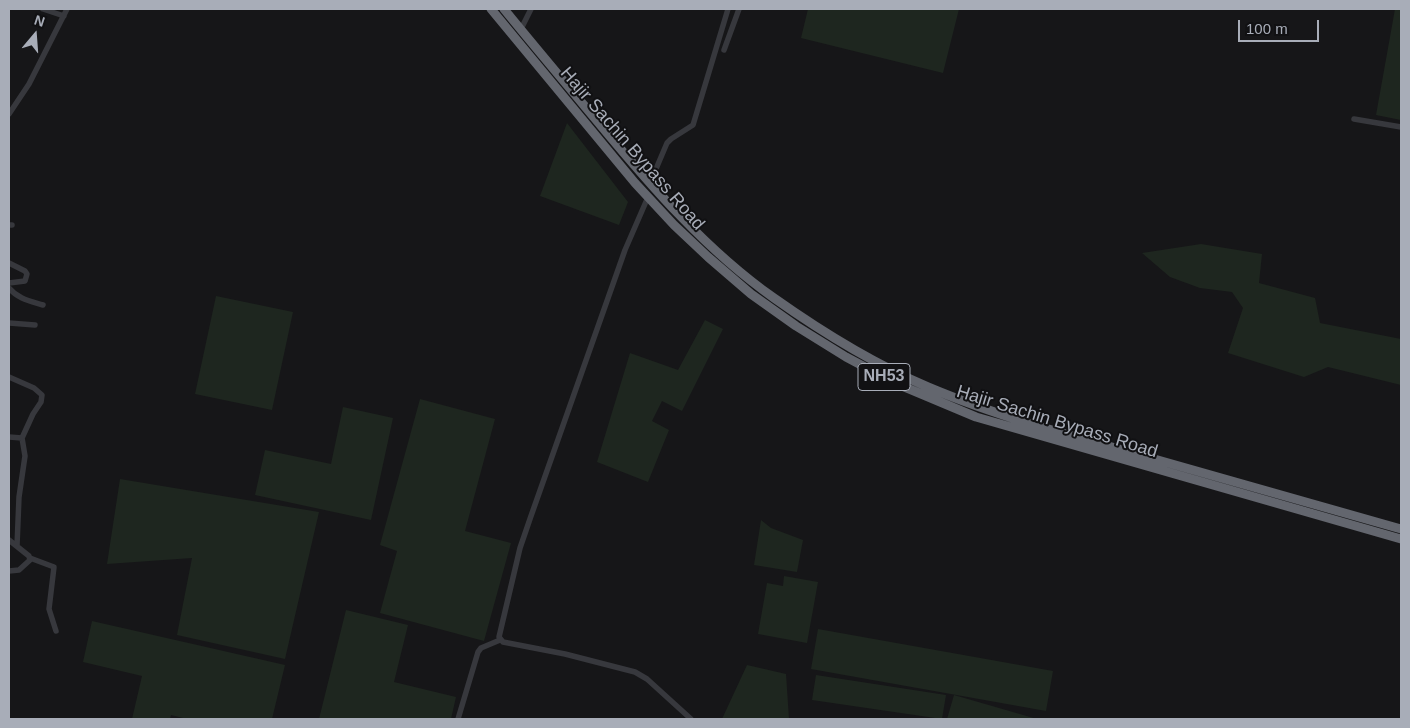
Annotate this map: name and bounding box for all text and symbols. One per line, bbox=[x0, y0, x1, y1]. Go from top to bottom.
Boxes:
north arrow bbox=[10, 10, 60, 60]
scale bar bbox=[1240, 10, 1321, 42]
text: N bbox=[32, 12, 47, 30]
text: 100 m bbox=[1246, 20, 1288, 37]
street label: Hajir Sachin Bypass Road bbox=[555, 63, 709, 235]
road number: NH53 bbox=[858, 364, 910, 391]
street label: Hajir Sachin Bypass Road bbox=[954, 381, 1160, 463]

